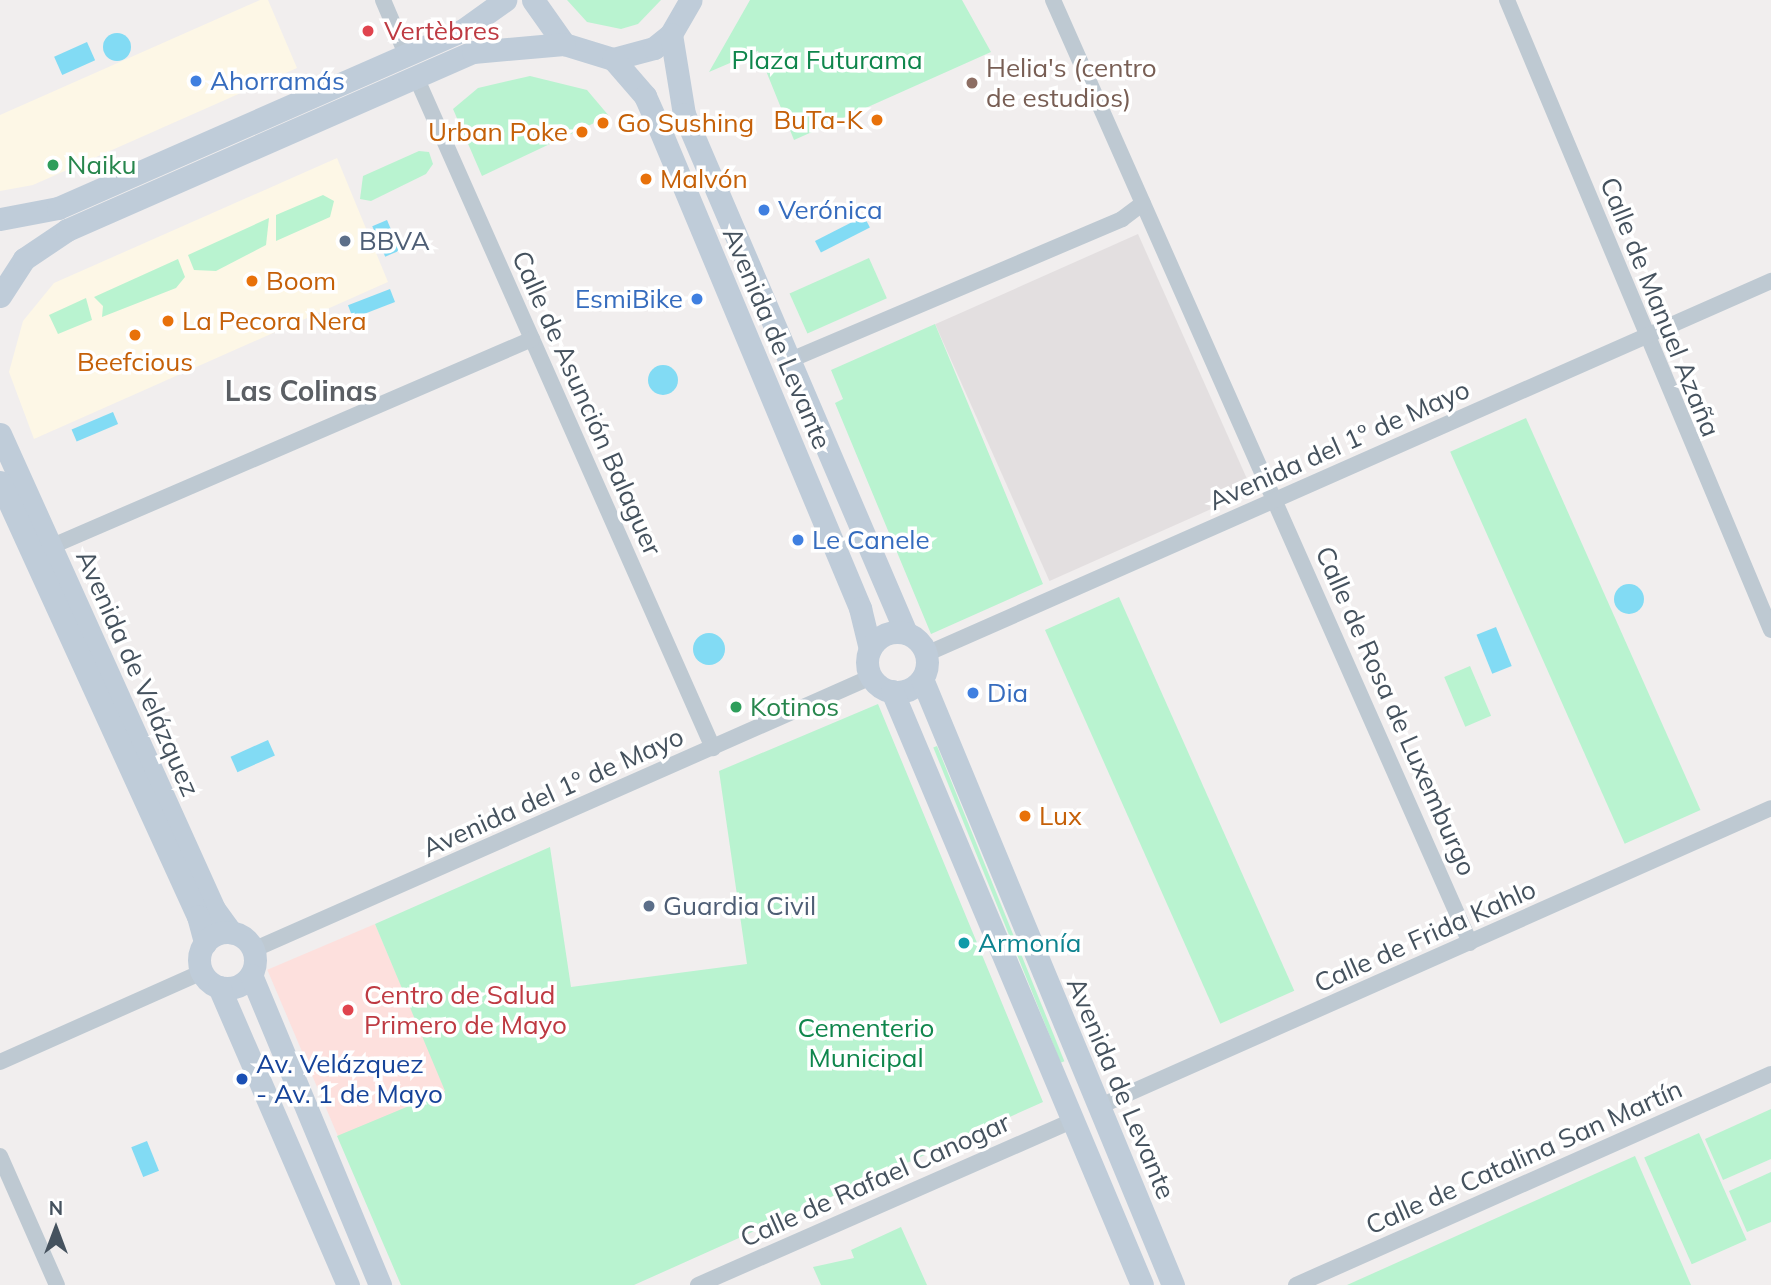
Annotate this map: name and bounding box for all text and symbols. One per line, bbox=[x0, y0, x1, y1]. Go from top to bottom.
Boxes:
place label: Vertèbres bbox=[384, 15, 500, 47]
marker: Vertèbres bbox=[358, 21, 378, 41]
park label: Plaza Futurama bbox=[731, 44, 923, 76]
place label: Helia's (centro de estudios) bbox=[986, 52, 1157, 114]
place label: Ahorramás bbox=[210, 65, 345, 97]
marker: Ahorramás bbox=[188, 73, 204, 89]
marker: Helia's (centro de estudios) bbox=[964, 75, 980, 91]
place label: BuTa-K bbox=[773, 104, 863, 136]
place label: Go Sushing bbox=[617, 107, 754, 139]
marker: BuTa-K bbox=[869, 112, 885, 128]
marker: Go Sushing bbox=[595, 115, 611, 131]
place label: Urban Poke bbox=[428, 116, 568, 148]
marker: Urban Poke bbox=[574, 124, 590, 140]
place label: Naiku bbox=[67, 149, 137, 181]
marker: Naiku bbox=[45, 157, 61, 173]
place label: Malvón bbox=[660, 163, 748, 195]
marker: Malvón bbox=[638, 171, 654, 187]
street label: Calle de Manuel Azaña bbox=[1594, 173, 1726, 441]
place label: Verónica bbox=[778, 194, 883, 226]
marker: Verónica bbox=[756, 202, 772, 218]
street label: Avenida de Levante bbox=[716, 223, 838, 453]
place label: BBVA bbox=[359, 225, 430, 257]
marker: BBVA bbox=[337, 233, 353, 249]
street label: Calle de Asunción Balaguer bbox=[506, 246, 668, 560]
place label: Boom bbox=[266, 265, 336, 297]
marker: Boom bbox=[244, 273, 260, 289]
place label: EsmiBike bbox=[575, 283, 683, 315]
marker: EsmiBike bbox=[689, 291, 705, 307]
place label: La Pecora Nera bbox=[182, 305, 367, 337]
marker: La Pecora Nera bbox=[160, 313, 176, 329]
marker: Beefcious bbox=[127, 327, 143, 343]
place label: Beefcious bbox=[77, 346, 193, 378]
street label: Avenida del 1º de Mayo bbox=[1204, 373, 1474, 517]
district label: Las Colinas bbox=[225, 374, 377, 408]
place label: Le Canele bbox=[812, 524, 930, 556]
marker: Le Canele bbox=[790, 532, 806, 548]
street label: Calle de Rosa de Luxemburgo bbox=[1309, 542, 1483, 880]
street label: Avenida de Velázquez bbox=[70, 545, 206, 801]
place label: Dia bbox=[987, 677, 1028, 709]
marker: Dia bbox=[965, 685, 981, 701]
place label: Kotinos bbox=[750, 691, 839, 723]
marker: Kotinos bbox=[728, 699, 744, 715]
street label: Avenida del 1º de Mayo bbox=[418, 720, 688, 864]
place label: Lux bbox=[1039, 800, 1082, 832]
marker: Lux bbox=[1017, 808, 1033, 824]
street label: Calle de Frida Kahlo bbox=[1309, 873, 1541, 999]
place label: Guardia Civil bbox=[663, 890, 816, 922]
marker: Guardia Civil bbox=[641, 898, 657, 914]
place label: Armonía bbox=[978, 927, 1081, 959]
marker: Armonía bbox=[956, 935, 972, 951]
street label: Avenida de Levante bbox=[1060, 973, 1182, 1203]
place label: Centro de Salud Primero de Mayo bbox=[364, 979, 567, 1040]
marker: Centro de Salud Primero de Mayo bbox=[338, 1000, 358, 1020]
park label: Cementerio Municipal bbox=[798, 1012, 934, 1074]
place label: Av. Velázquez - Av. 1 de Mayo bbox=[256, 1048, 443, 1110]
marker: Av. Velázquez - Av. 1 de Mayo bbox=[234, 1071, 250, 1087]
street label: Calle de Catalina San Martín bbox=[1361, 1073, 1687, 1241]
street label: Calle de Rafael Canogar bbox=[736, 1106, 1014, 1254]
north arrow bbox=[21, 1194, 91, 1264]
text: N bbox=[49, 1196, 63, 1220]

